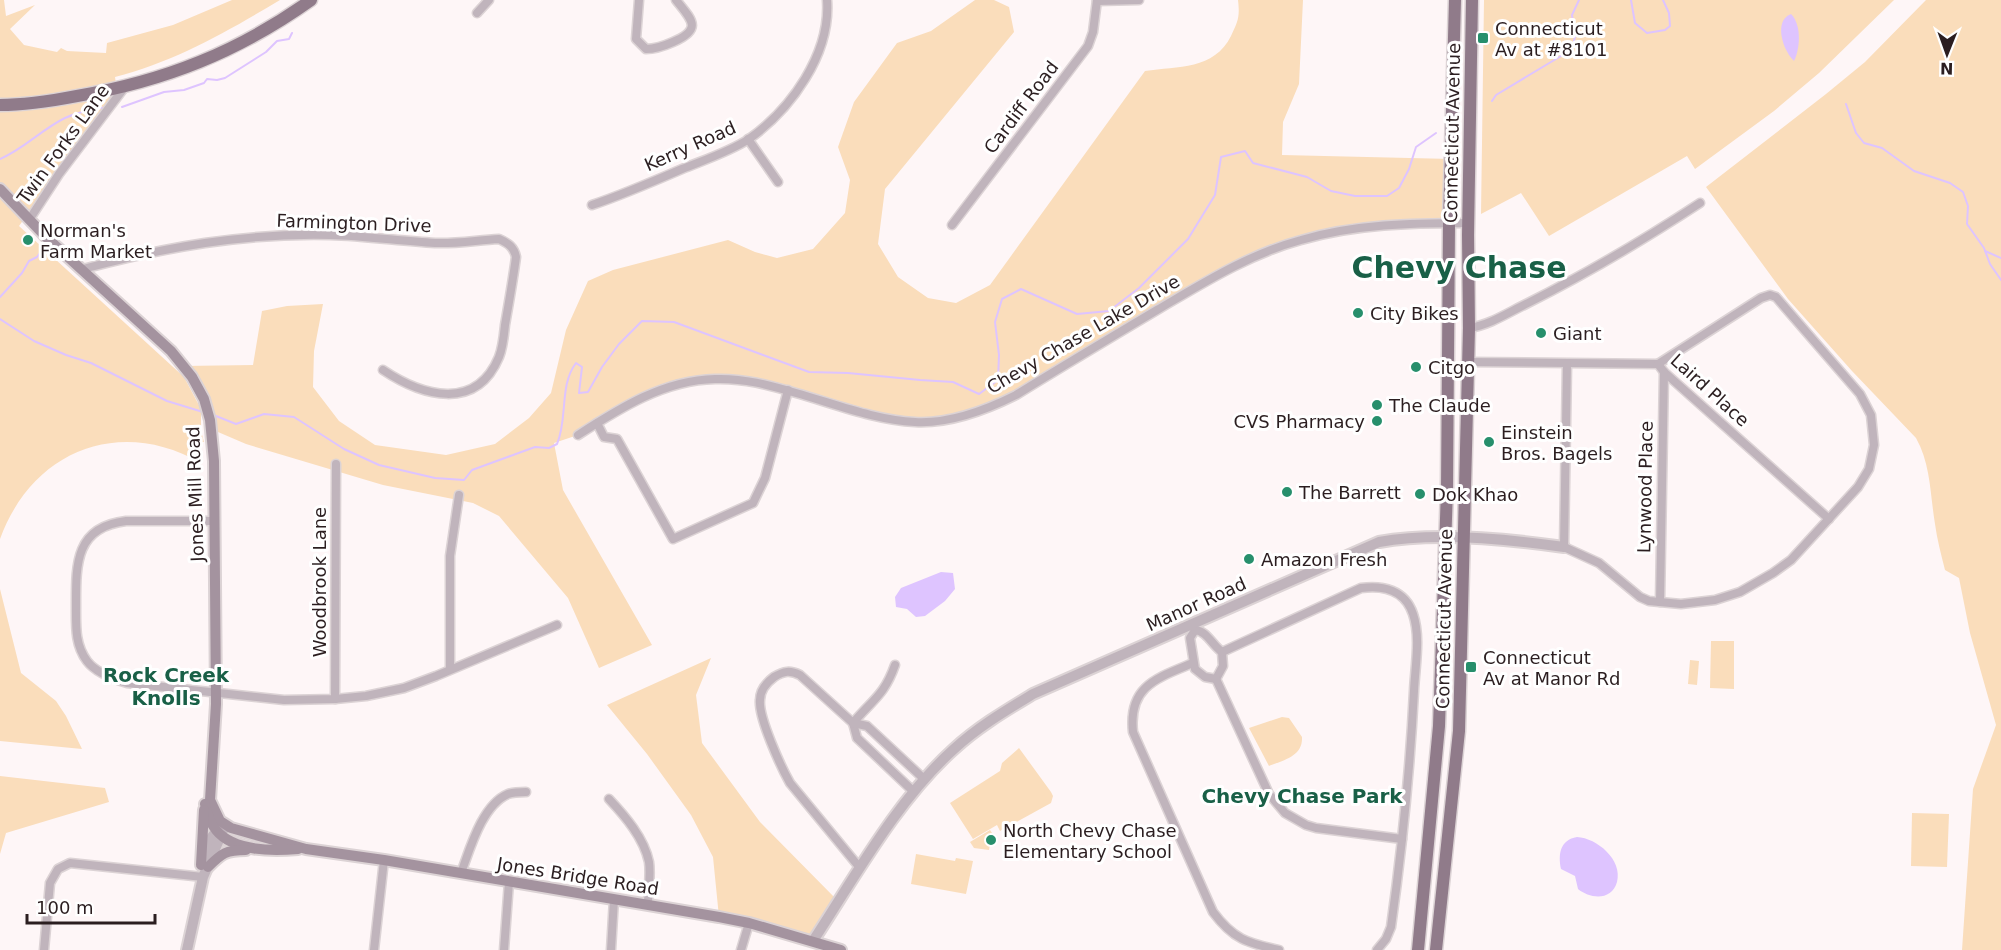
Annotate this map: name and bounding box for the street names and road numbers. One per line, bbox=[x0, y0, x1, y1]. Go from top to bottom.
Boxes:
street label: Connecticut Avenue bbox=[1440, 43, 1464, 223]
street label: Cardiff Road bbox=[979, 57, 1063, 157]
street label: Twin Forks Lane bbox=[12, 80, 113, 208]
street label: Kerry Road bbox=[641, 116, 739, 176]
street label: Farmington Drive bbox=[276, 210, 432, 236]
street label: Chevy Chase Lake Drive bbox=[983, 270, 1183, 398]
street label: Laird Place bbox=[1667, 349, 1753, 431]
street label: Lynwood Place bbox=[1633, 421, 1657, 553]
street label: Jones Mill Road bbox=[182, 426, 208, 563]
street label: Woodbrook Lane bbox=[309, 507, 330, 657]
street label: Connecticut Avenue bbox=[1432, 529, 1456, 709]
street label: Manor Road bbox=[1143, 573, 1249, 635]
street label: Jones Bridge Road bbox=[495, 853, 660, 899]

